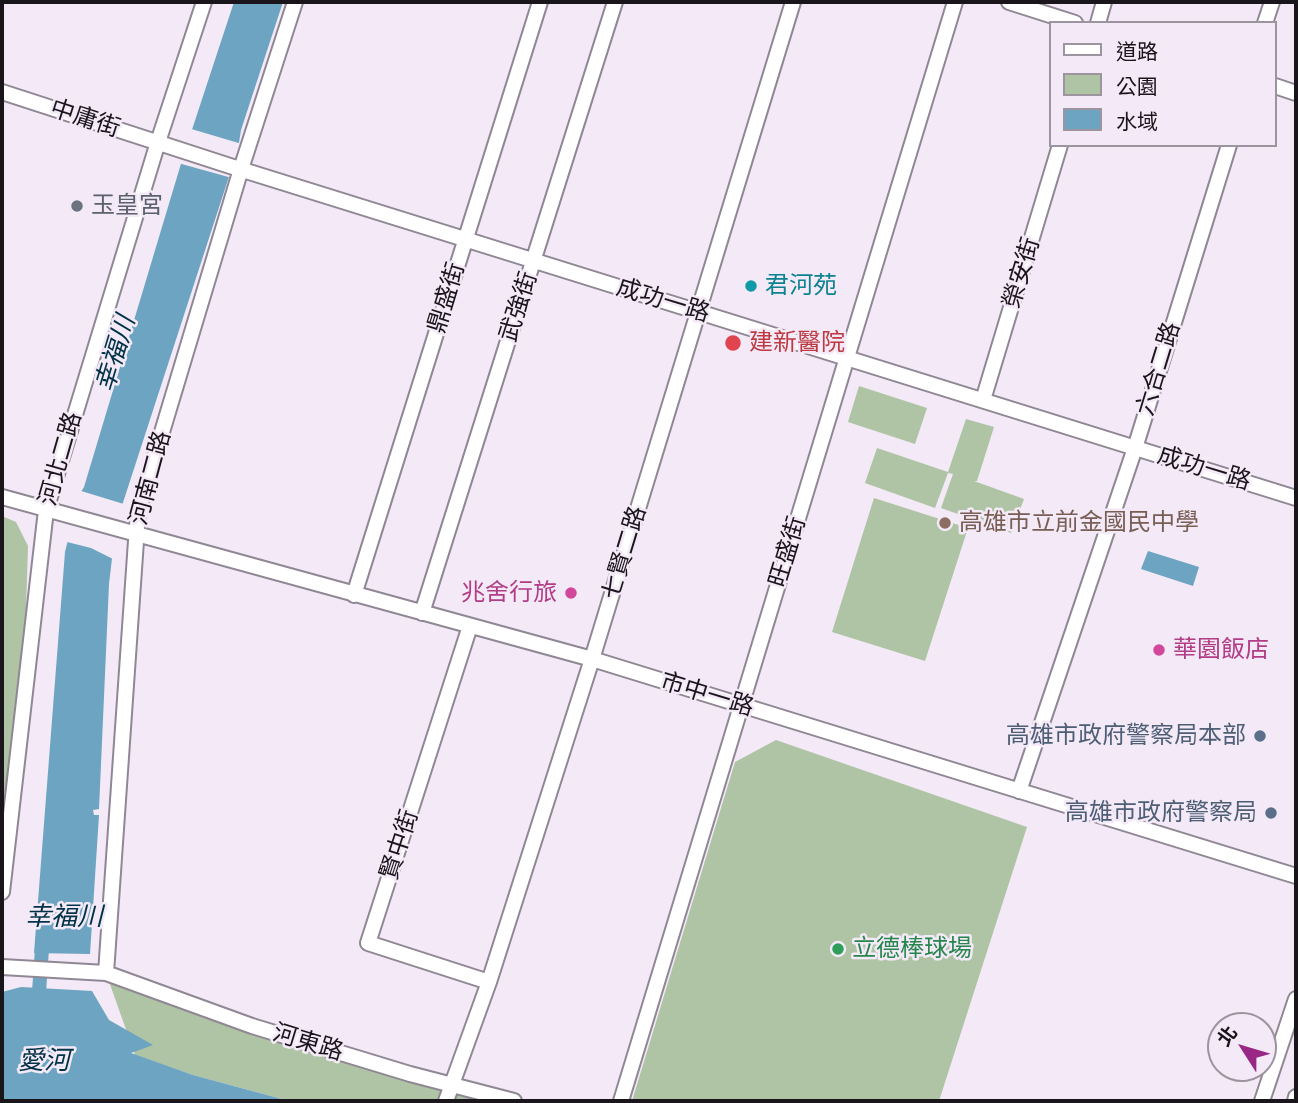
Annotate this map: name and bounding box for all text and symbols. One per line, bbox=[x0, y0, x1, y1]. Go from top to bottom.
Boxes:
legend bbox=[1050, 21, 1277, 147]
text: 道路 bbox=[1116, 37, 1158, 65]
text: 公園 bbox=[1116, 72, 1158, 100]
street label: 中庸街 bbox=[46, 94, 124, 144]
text: 水域 bbox=[1116, 107, 1158, 135]
place label: 玉皇宮 bbox=[91, 192, 163, 220]
marker: 玉皇宮 bbox=[69, 198, 85, 214]
street label: 榮安街 bbox=[998, 234, 1046, 312]
street label: 鼎盛街 bbox=[423, 259, 471, 337]
street label: 武強街 bbox=[494, 268, 544, 346]
place label: 君河苑 bbox=[765, 272, 837, 300]
street label: 成功一路 bbox=[613, 273, 713, 329]
marker: 君河苑 bbox=[743, 278, 759, 294]
water label: 幸福川 bbox=[90, 312, 142, 396]
street label: 六合二路 bbox=[1131, 319, 1187, 419]
place label: 建新醫院 bbox=[749, 329, 845, 357]
marker: 建新醫院 bbox=[723, 333, 743, 353]
street label: 河北二路 bbox=[34, 409, 88, 509]
street label: 河南二路 bbox=[125, 428, 177, 528]
street label: 成功一路 bbox=[1154, 441, 1254, 497]
street label: 七賢二路 bbox=[597, 503, 653, 603]
place label: 高雄市立前金國民中學 bbox=[959, 509, 1199, 537]
street label: 旺盛街 bbox=[764, 513, 812, 591]
marker: 高雄市立前金國民中學 bbox=[937, 515, 953, 531]
place label: 兆舍行旅 bbox=[461, 579, 557, 607]
marker: 兆舍行旅 bbox=[563, 585, 579, 601]
place label: 華園飯店 bbox=[1173, 636, 1269, 664]
marker: 華園飯店 bbox=[1151, 642, 1167, 658]
street label: 市中一路 bbox=[657, 667, 757, 723]
place label: 高雄市政府警察局本部 bbox=[1006, 722, 1246, 750]
marker: 高雄市政府警察局本部 bbox=[1252, 728, 1268, 744]
place label: 高雄市政府警察局 bbox=[1065, 799, 1257, 827]
marker: 高雄市政府警察局 bbox=[1263, 805, 1279, 821]
street label: 賢中街 bbox=[375, 806, 425, 884]
water label: 幸福川 bbox=[25, 902, 103, 934]
place label: 立德棒球場 bbox=[852, 935, 972, 963]
marker: 立德棒球場 bbox=[830, 941, 846, 957]
north arrow bbox=[1207, 1012, 1277, 1082]
street label: 河東路 bbox=[269, 1019, 347, 1067]
text: 北 bbox=[1211, 1020, 1243, 1051]
water label: 愛河 bbox=[18, 1046, 70, 1078]

